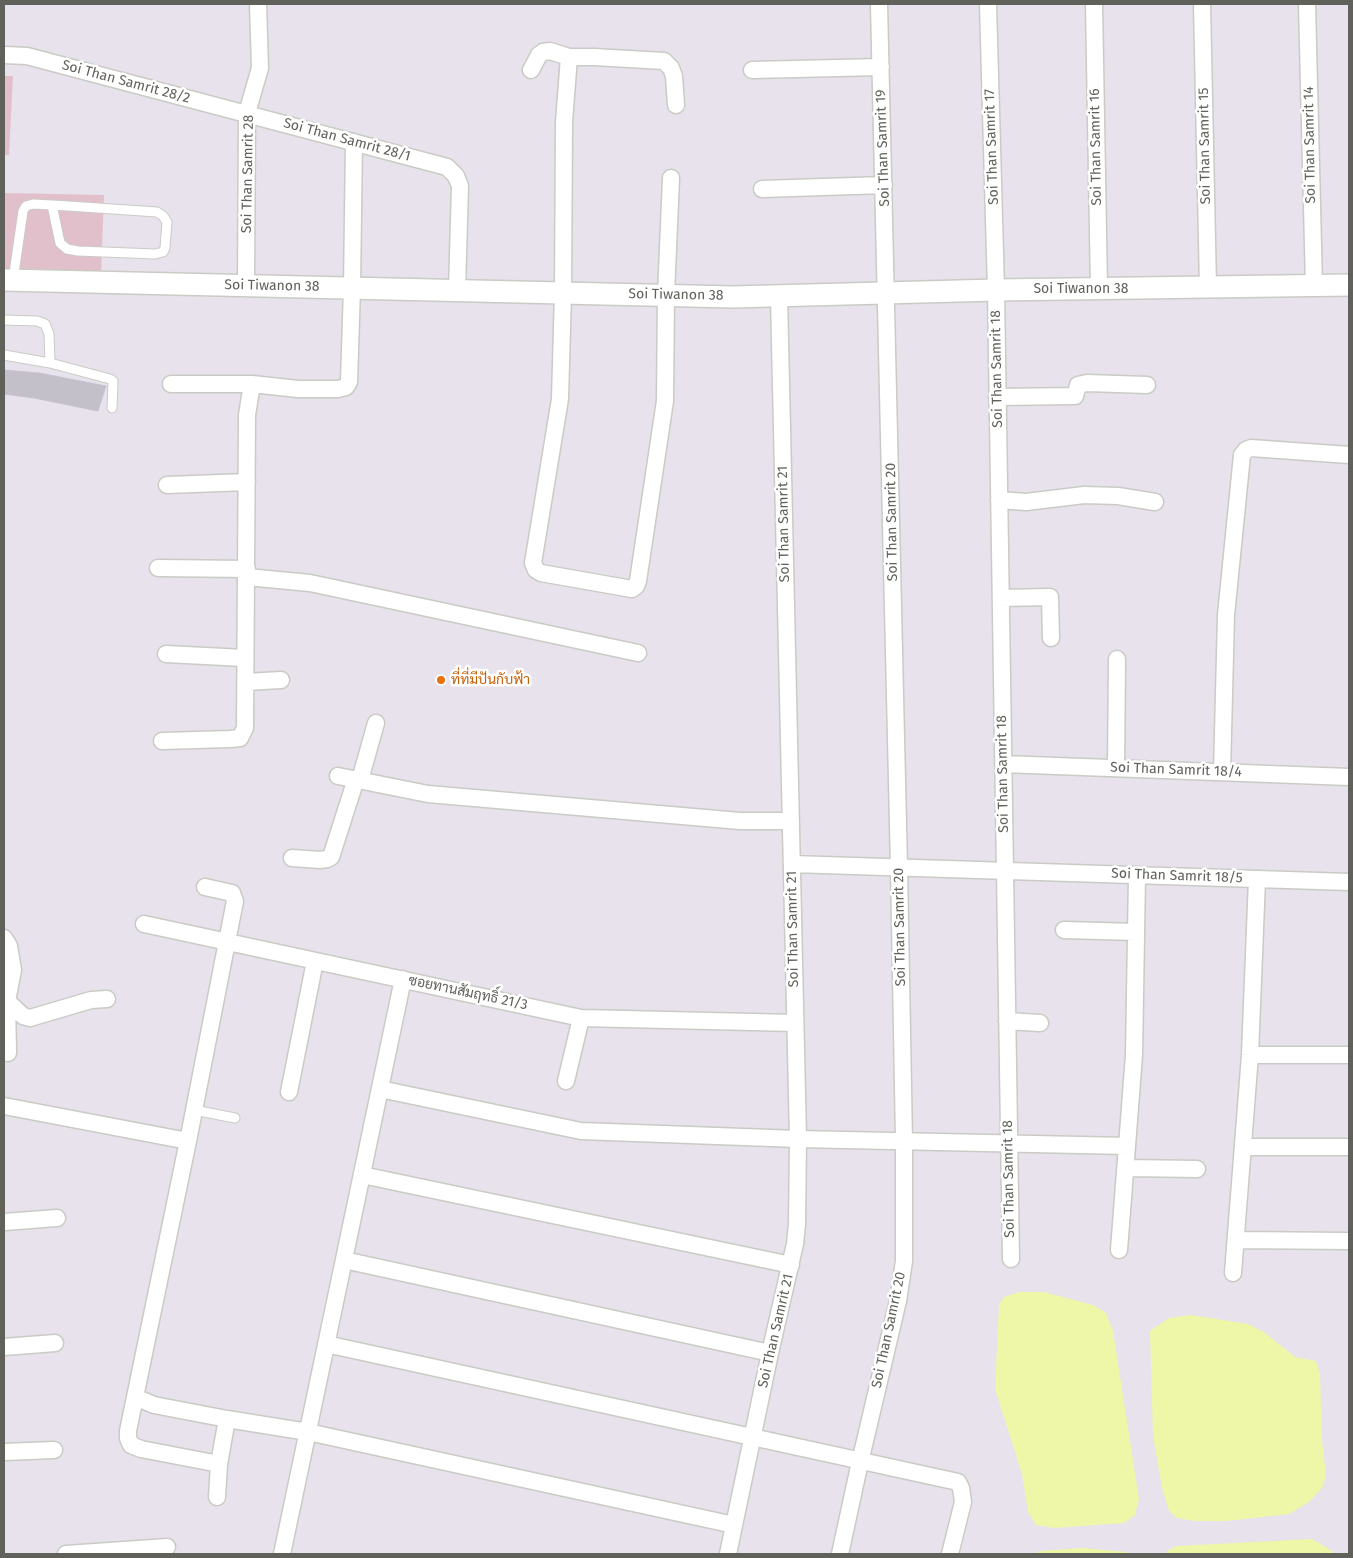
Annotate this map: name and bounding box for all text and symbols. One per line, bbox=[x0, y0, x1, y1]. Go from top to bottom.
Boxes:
street label: Soi Than Samrit 28/2 bbox=[60, 57, 192, 107]
street label: Soi Than Samrit 14 bbox=[1301, 86, 1319, 204]
street label: Soi Than Samrit 15 bbox=[1196, 87, 1214, 205]
street label: Soi Than Samrit 16 bbox=[1087, 88, 1105, 206]
street label: Soi Than Samrit 19 bbox=[873, 89, 893, 207]
street label: Soi Than Samrit 17 bbox=[982, 89, 1002, 205]
street label: Soi Than Samrit 28 bbox=[239, 115, 257, 233]
street label: Soi Than Samrit 28/1 bbox=[282, 115, 412, 165]
street label: Soi Tiwanon 38 bbox=[224, 277, 320, 295]
street label: Soi Tiwanon 38 bbox=[1033, 281, 1129, 297]
street label: Soi Tiwanon 38 bbox=[628, 286, 724, 304]
street label: Soi Than Samrit 18 bbox=[988, 310, 1006, 428]
street label: Soi Than Samrit 20 bbox=[883, 463, 901, 581]
street label: Soi Than Samrit 21 bbox=[775, 466, 793, 582]
place label: ที่ที่มีปันกับฟ้า bbox=[451, 672, 530, 688]
marker: ที่ที่มีปันกับฟ้า bbox=[435, 674, 447, 686]
street label: Soi Than Samrit 18 bbox=[994, 715, 1012, 833]
street label: Soi Than Samrit 18/4 bbox=[1110, 759, 1242, 781]
street label: Soi Than Samrit 18/5 bbox=[1111, 865, 1243, 887]
street label: Soi Than Samrit 20 bbox=[891, 868, 909, 986]
street label: Soi Than Samrit 21 bbox=[784, 871, 802, 987]
street label: ซอยทานสัมฤทธิ์ 21/3 bbox=[407, 972, 529, 1014]
street label: Soi Than Samrit 18 bbox=[1000, 1120, 1018, 1238]
street label: Soi Than Samrit 20 bbox=[868, 1270, 910, 1390]
street label: Soi Than Samrit 21 bbox=[755, 1272, 797, 1390]

